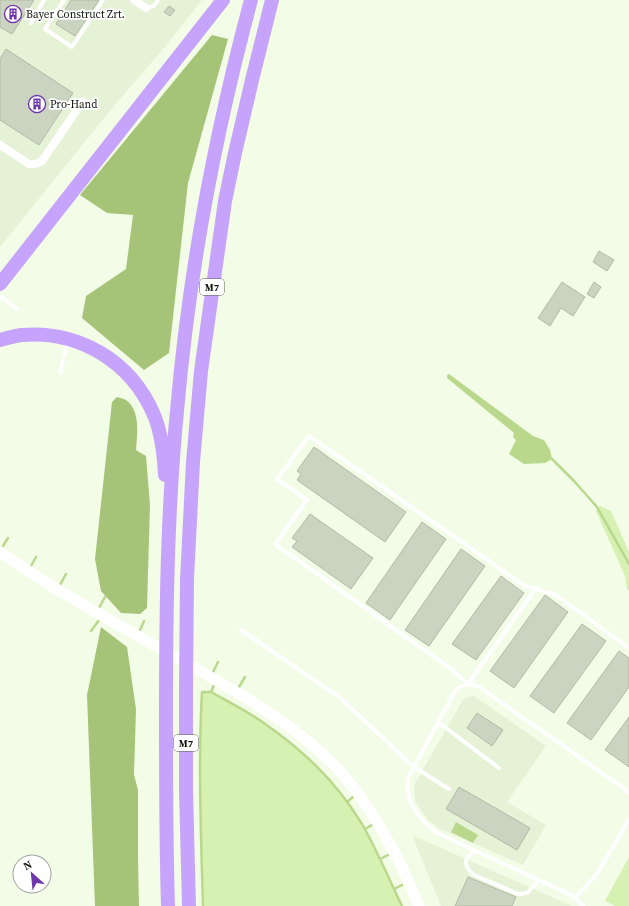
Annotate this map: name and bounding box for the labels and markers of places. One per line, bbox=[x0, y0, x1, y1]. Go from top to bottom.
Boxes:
building icon: Bayer Construct Zrt. bbox=[3, 4, 23, 24]
place label: Bayer Construct Zrt. bbox=[26, 7, 125, 22]
building icon: Pro-Hand bbox=[27, 94, 47, 114]
place label: Pro-Hand bbox=[50, 97, 98, 112]

